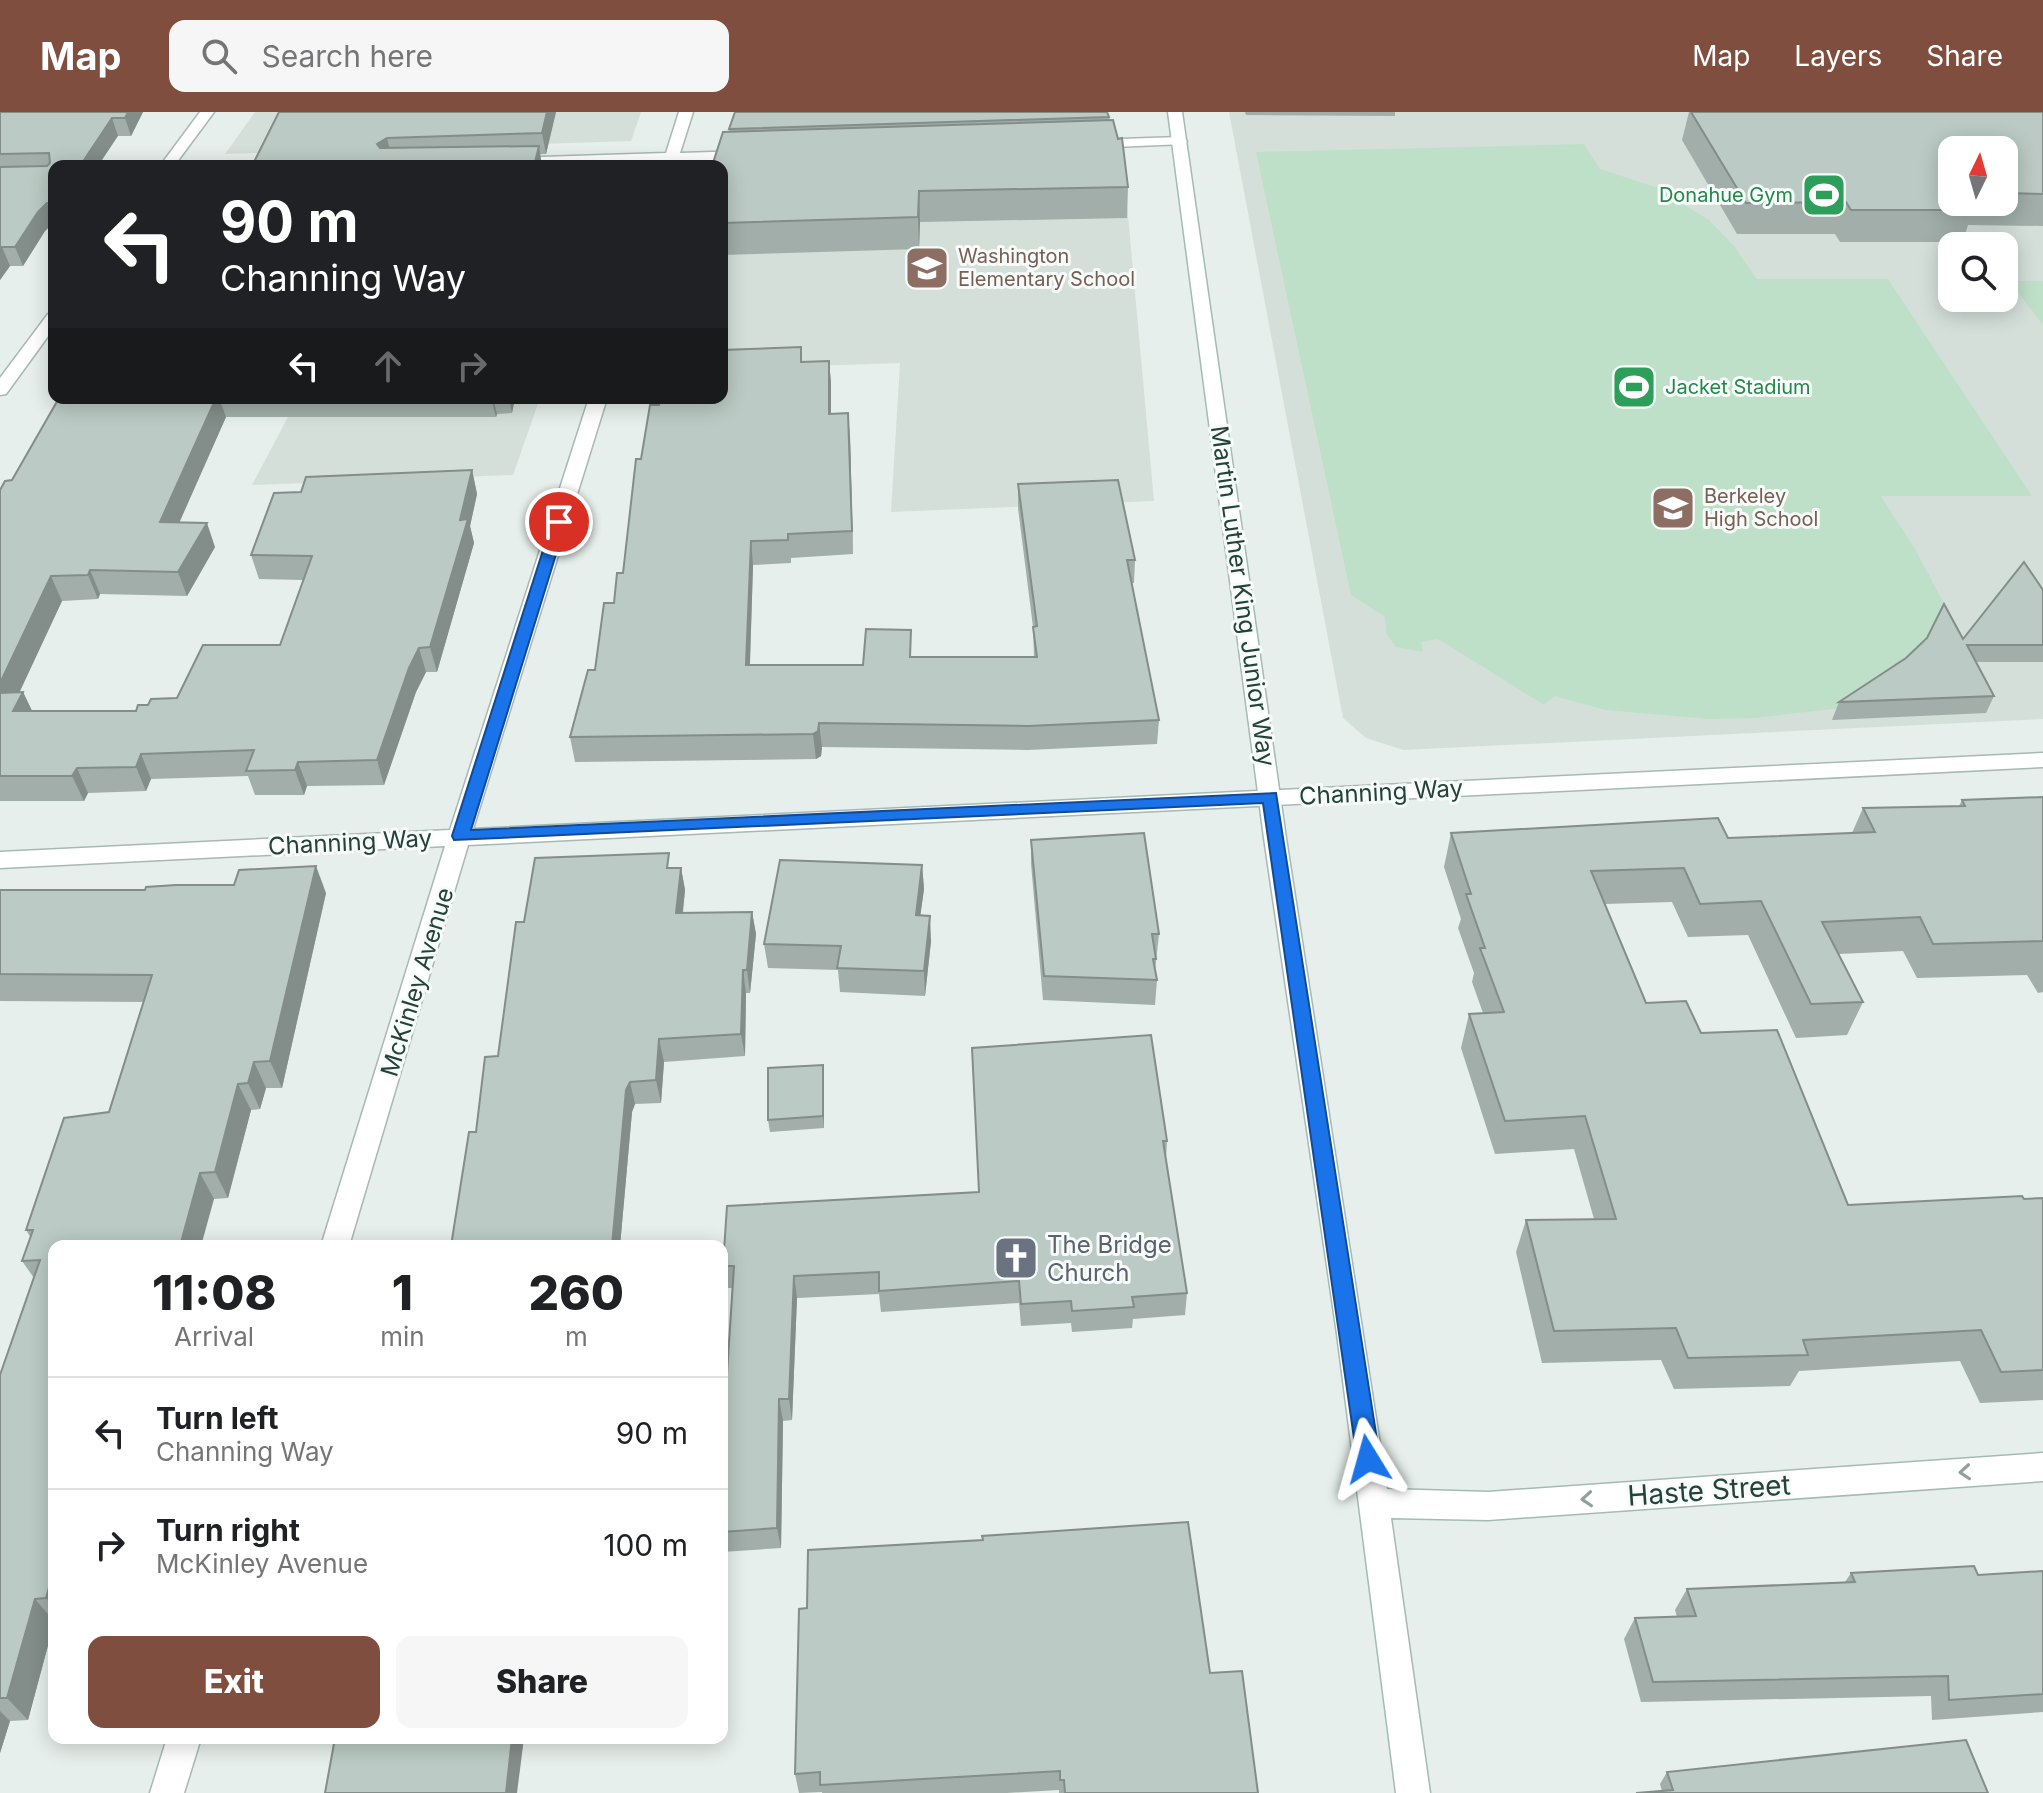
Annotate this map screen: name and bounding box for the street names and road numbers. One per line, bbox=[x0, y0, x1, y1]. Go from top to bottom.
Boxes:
street label: Martin Luther King Junior Way bbox=[1205, 424, 1281, 768]
street label: Channing Way bbox=[1298, 773, 1464, 811]
street label: Channing Way bbox=[267, 823, 433, 861]
street label: McKinley Avenue bbox=[375, 884, 459, 1080]
street label: Haste Street bbox=[1626, 1467, 1792, 1513]

